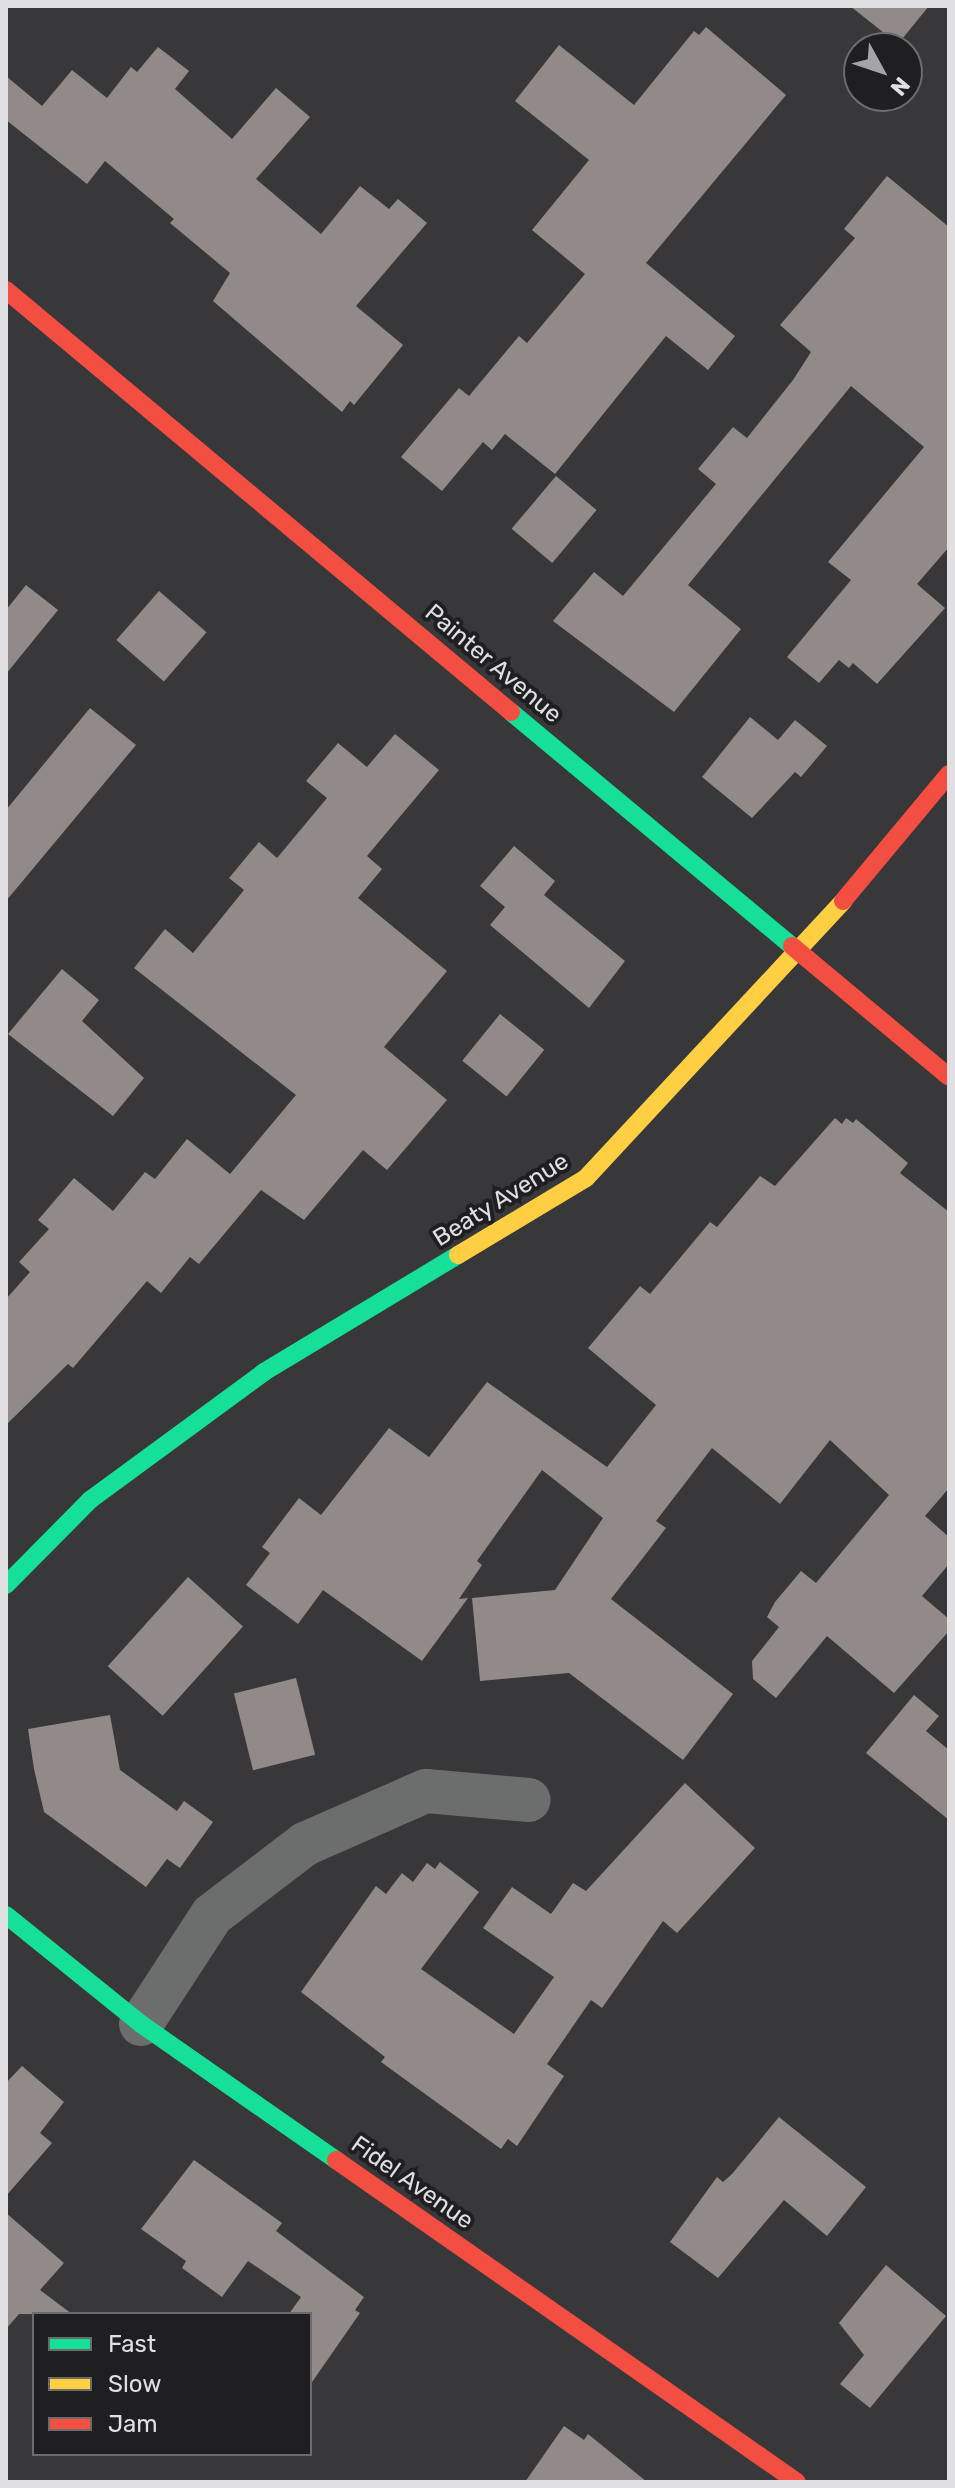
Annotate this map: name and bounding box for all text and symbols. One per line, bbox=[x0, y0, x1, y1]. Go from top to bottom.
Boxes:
north arrow bbox=[843, 32, 923, 112]
text: N bbox=[885, 72, 916, 101]
street label: Painter Avenue bbox=[418, 598, 568, 730]
street label: Beaty Avenue bbox=[428, 1147, 574, 1253]
street label: Fidel Avenue bbox=[345, 2130, 479, 2236]
legend bbox=[32, 2312, 312, 2456]
text: Fast bbox=[108, 2330, 156, 2358]
text: Slow bbox=[108, 2370, 161, 2398]
text: Jam bbox=[108, 2410, 158, 2438]

